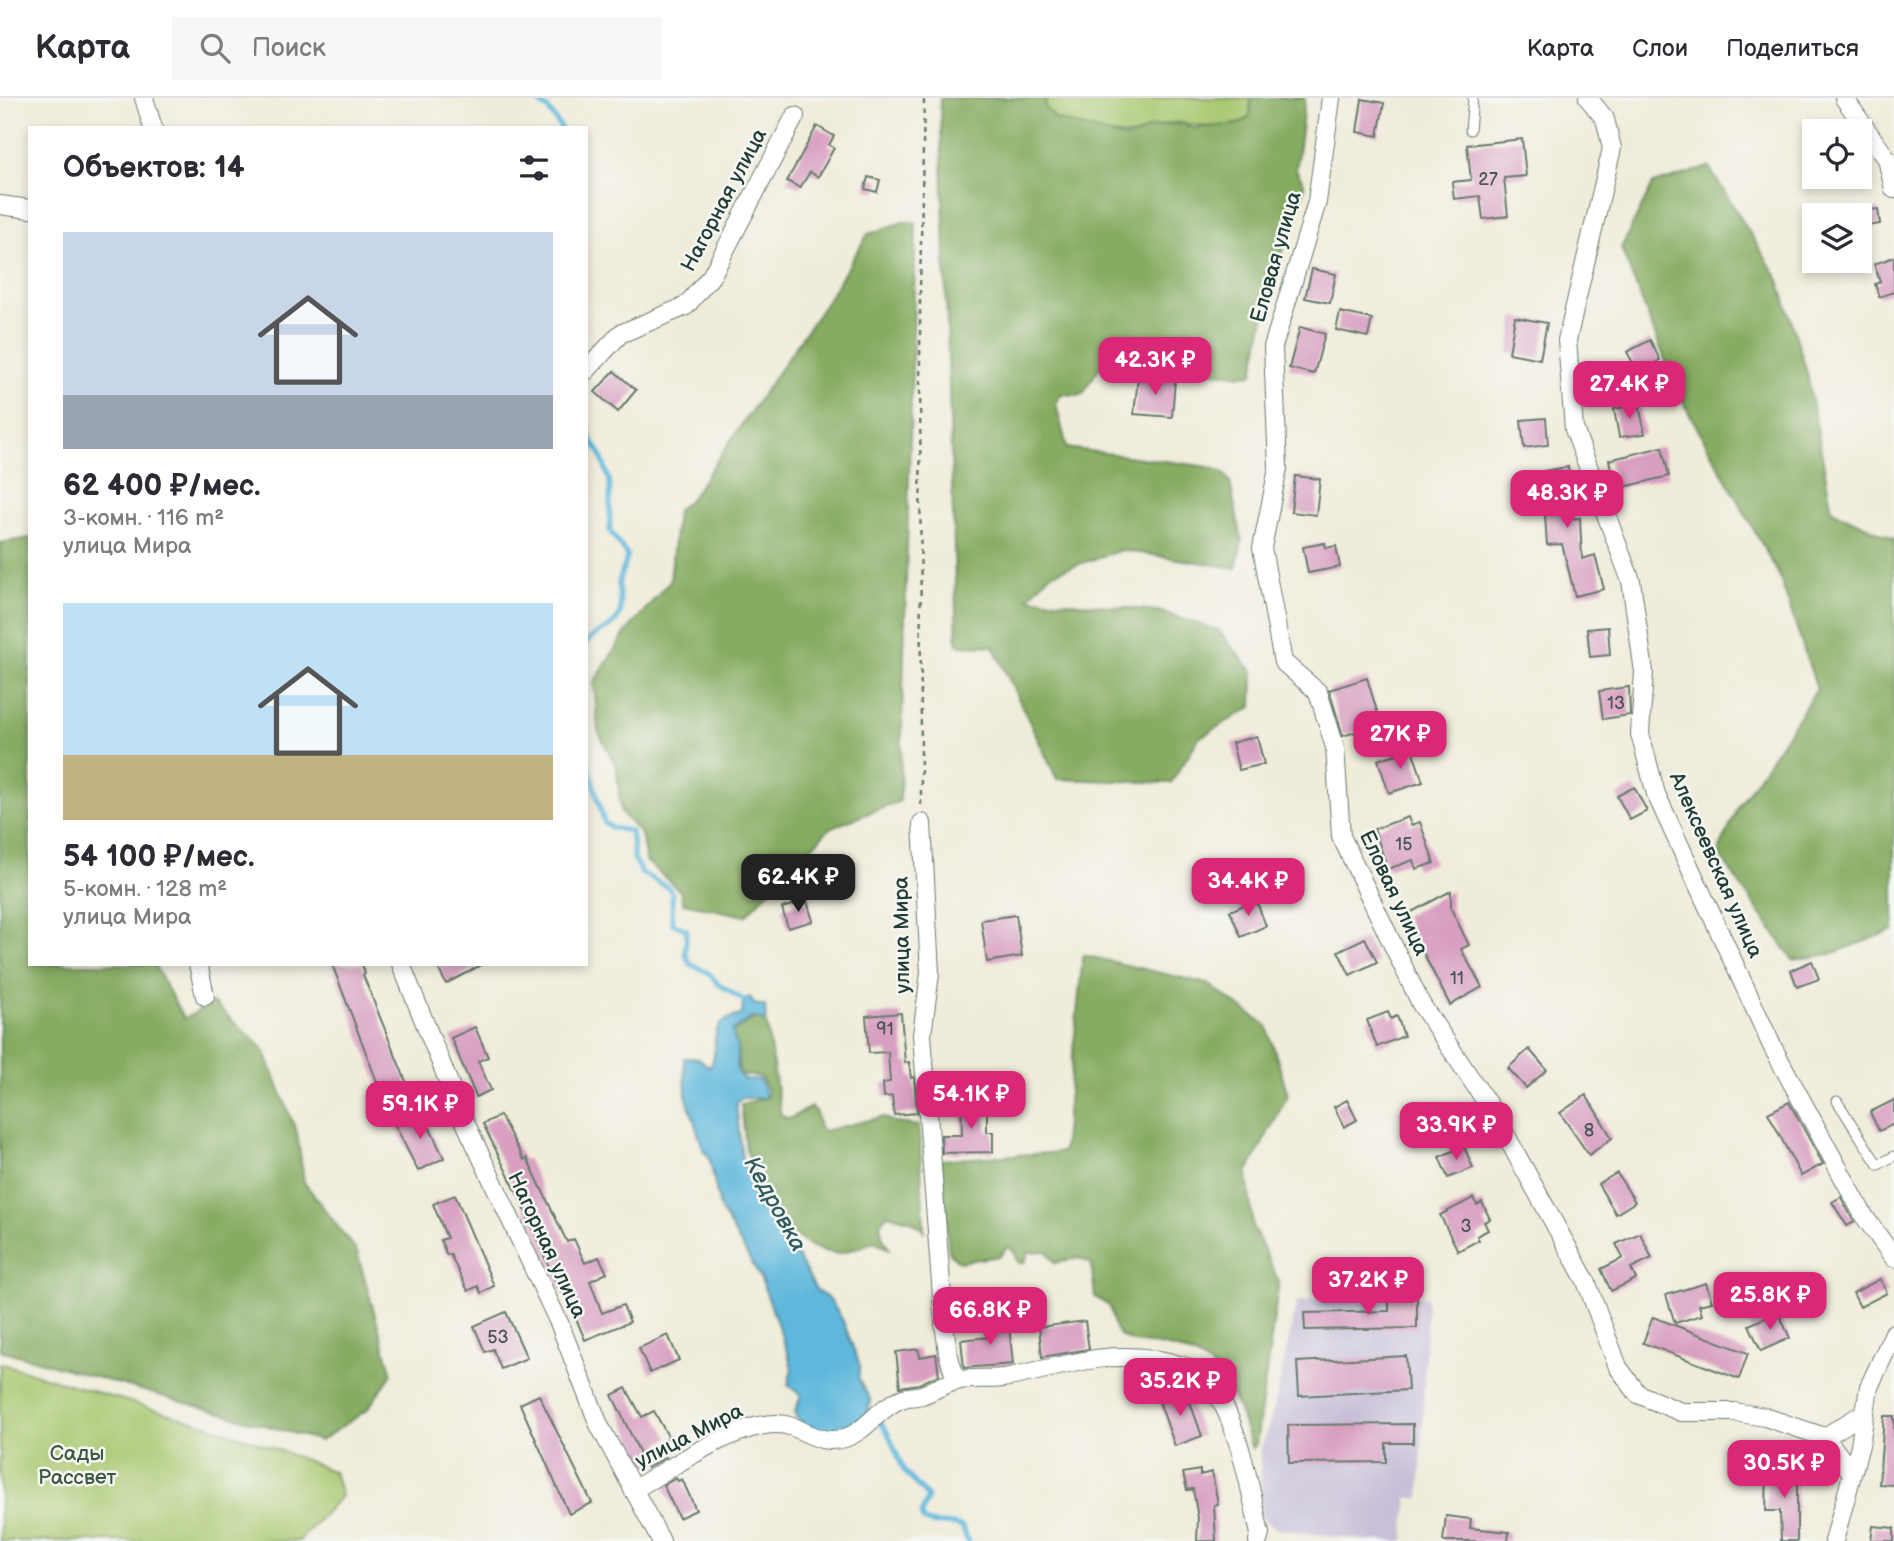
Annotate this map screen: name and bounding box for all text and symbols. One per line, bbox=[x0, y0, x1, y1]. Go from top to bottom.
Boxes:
search box bbox=[172, 17, 662, 80]
text: Карта bbox=[35, 28, 130, 68]
icon: search bbox=[196, 29, 234, 67]
text: Поиск bbox=[252, 33, 326, 64]
text: Карта bbox=[1527, 34, 1594, 63]
text: Слои bbox=[1632, 34, 1688, 63]
text: Поделиться bbox=[1726, 34, 1859, 63]
map controls bbox=[1802, 119, 1872, 273]
button: locate bbox=[1802, 119, 1872, 189]
street label: Нагорная улица bbox=[676, 124, 772, 276]
icon: filters bbox=[515, 149, 553, 187]
text: Объектов: 14 bbox=[63, 150, 245, 186]
house number: 27 bbox=[1478, 169, 1498, 190]
street label: Еловая улица bbox=[1245, 188, 1307, 326]
button: layers bbox=[1802, 203, 1872, 273]
icon: home bbox=[245, 277, 371, 403]
pin: 42.3K ₽ bbox=[1090, 338, 1220, 397]
text: 42.3K ₽ bbox=[1114, 346, 1196, 374]
pin: 27.4K ₽ bbox=[1564, 362, 1694, 421]
text: 27.4K ₽ bbox=[1589, 370, 1669, 398]
text: 62 400 ₽/мес. bbox=[63, 468, 261, 504]
pin: 48.3K ₽ bbox=[1502, 470, 1632, 530]
text: 48.3K ₽ bbox=[1526, 479, 1608, 507]
text: 3-комн. · 116 m² bbox=[63, 504, 224, 532]
text: улица Мира bbox=[63, 532, 191, 560]
icon: home bbox=[245, 648, 371, 774]
house number: 13 bbox=[1607, 693, 1625, 714]
pin: 27K ₽ bbox=[1351, 712, 1449, 771]
text: 27K ₽ bbox=[1369, 720, 1431, 748]
street label: Алексеевская улица bbox=[1663, 767, 1768, 962]
street label: Еловая улица bbox=[1354, 826, 1434, 960]
house number: 15 bbox=[1395, 834, 1413, 855]
text: 54 100 ₽/мес. bbox=[63, 839, 255, 875]
pin: 62.4K ₽ bbox=[733, 854, 863, 914]
pin: 34.4K ₽ bbox=[1183, 858, 1313, 918]
text: 62.4K ₽ bbox=[757, 863, 839, 891]
text: 34.4K ₽ bbox=[1208, 867, 1288, 895]
text: 5-комн. · 128 m² bbox=[63, 875, 227, 903]
street label: улица Мира bbox=[888, 876, 916, 994]
text: улица Мира bbox=[63, 903, 191, 931]
house number: 11 bbox=[1450, 968, 1464, 989]
house number: 91 bbox=[876, 1019, 894, 1040]
pin: 54.1K ₽ bbox=[906, 1072, 1036, 1131]
text: 54.1K ₽ bbox=[933, 1080, 1009, 1108]
pin: 59.1K ₽ bbox=[355, 1082, 485, 1141]
text: 59.1K ₽ bbox=[382, 1090, 458, 1118]
pin: 33.9K ₽ bbox=[1391, 1102, 1521, 1162]
text: 33.9K ₽ bbox=[1416, 1111, 1496, 1139]
house number: 8 bbox=[1584, 1120, 1594, 1141]
water label: Кедровка bbox=[737, 1151, 813, 1257]
street label: Нагорная улица bbox=[502, 1168, 592, 1323]
house number: 3 bbox=[1460, 1216, 1472, 1237]
pin: 37.2K ₽ bbox=[1303, 1258, 1433, 1317]
text: 37.2K ₽ bbox=[1328, 1266, 1408, 1294]
pin: 25.8K ₽ bbox=[1705, 1272, 1835, 1332]
text: 25.8K ₽ bbox=[1729, 1281, 1811, 1309]
pin: 66.8K ₽ bbox=[925, 1288, 1055, 1347]
text: 66.8K ₽ bbox=[949, 1296, 1031, 1324]
house number: 53 bbox=[487, 1327, 509, 1348]
pin: 35.2K ₽ bbox=[1115, 1358, 1245, 1418]
text: 35.2K ₽ bbox=[1140, 1367, 1220, 1395]
street label: улица Мира bbox=[631, 1398, 747, 1474]
pin: 30.5K ₽ bbox=[1719, 1440, 1849, 1500]
park label: Сады Рассвет bbox=[38, 1441, 117, 1490]
text: 30.5K ₽ bbox=[1743, 1449, 1825, 1477]

